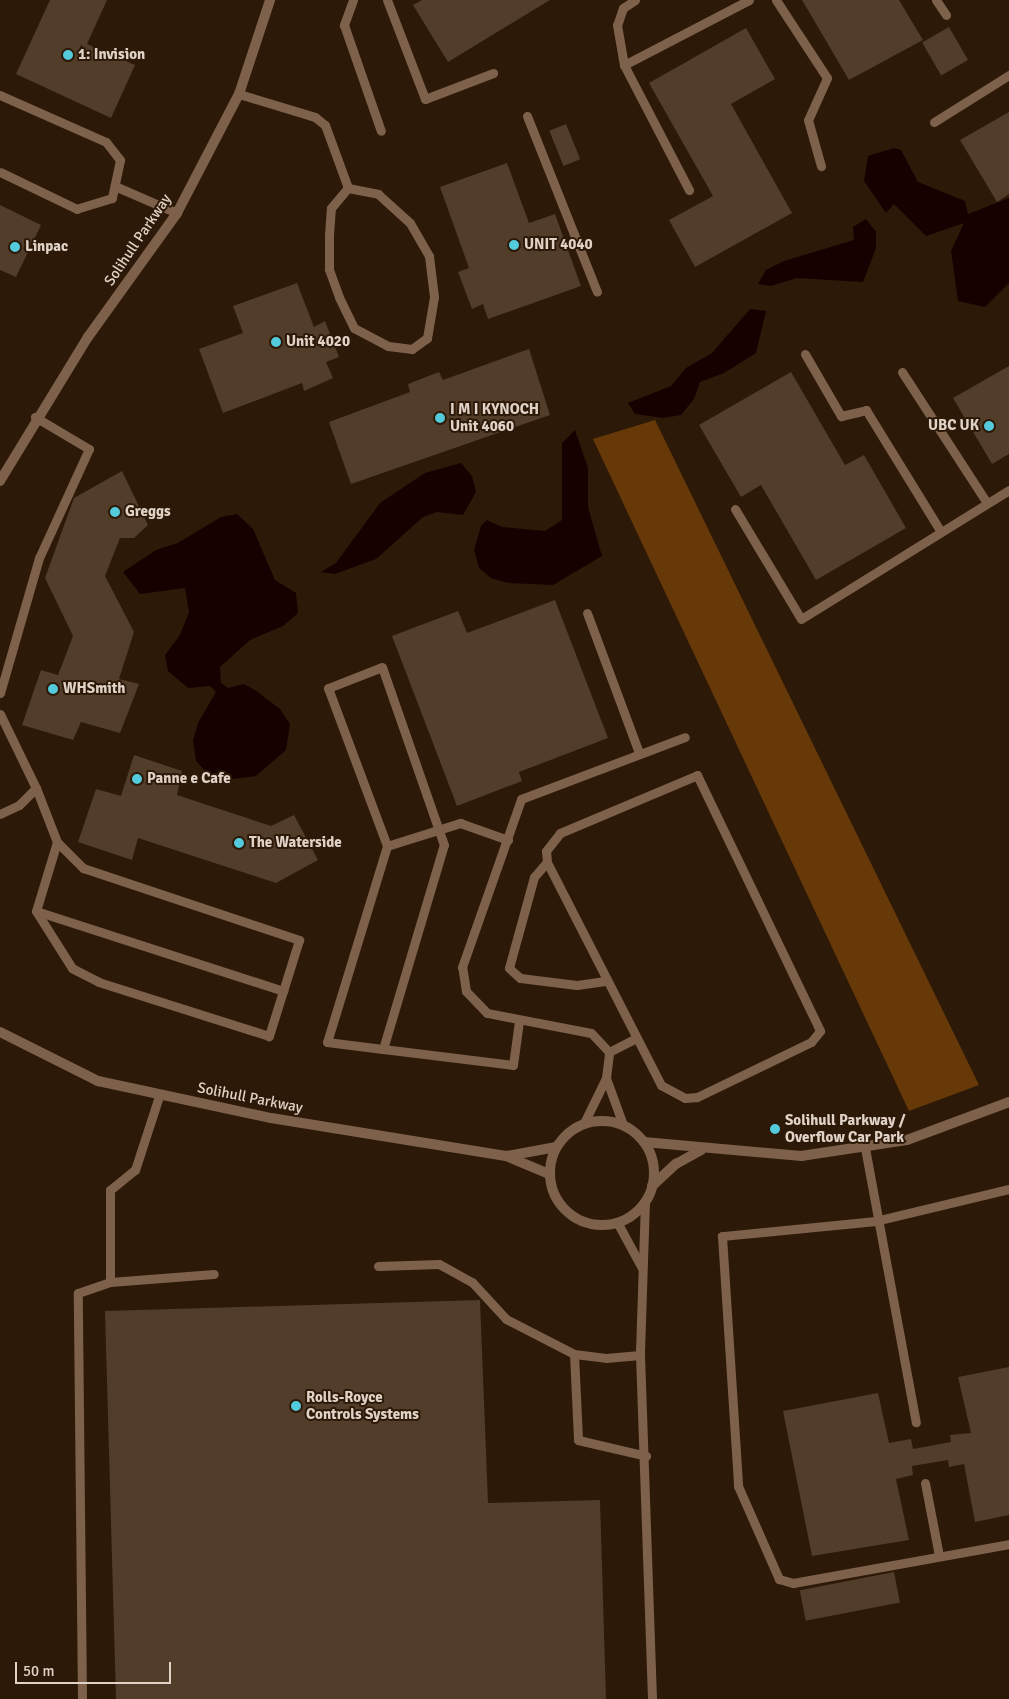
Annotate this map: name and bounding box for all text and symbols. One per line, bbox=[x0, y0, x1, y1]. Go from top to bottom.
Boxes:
place label: 1: Invision bbox=[78, 46, 145, 64]
marker: 1: Invision bbox=[62, 49, 74, 61]
street label: Solihull Parkway bbox=[101, 191, 175, 289]
place label: UNIT 4040 bbox=[524, 236, 593, 254]
place label: Linpac bbox=[25, 238, 68, 256]
marker: UNIT 4040 bbox=[508, 239, 520, 251]
marker: Linpac bbox=[9, 241, 21, 253]
place label: Unit 4020 bbox=[286, 333, 350, 351]
marker: Unit 4020 bbox=[270, 336, 282, 348]
place label: I M I KYNOCH Unit 4060 bbox=[450, 400, 539, 435]
marker: I M I KYNOCH Unit 4060 bbox=[434, 412, 446, 424]
place label: UBC UK bbox=[928, 417, 979, 435]
marker: UBC UK bbox=[983, 420, 995, 432]
place label: Greggs bbox=[125, 503, 171, 521]
marker: Greggs bbox=[109, 506, 121, 518]
place label: WHSmith bbox=[63, 680, 125, 698]
marker: WHSmith bbox=[47, 683, 59, 695]
place label: Panne e Cafe bbox=[147, 770, 231, 788]
marker: Panne e Cafe bbox=[131, 773, 143, 785]
place label: The Waterside bbox=[249, 834, 342, 852]
marker: The Waterside bbox=[233, 837, 245, 849]
street label: Solihull Parkway bbox=[196, 1079, 304, 1117]
place label: Solihull Parkway / Overflow Car Park bbox=[785, 1111, 905, 1146]
marker: Solihull Parkway / Overflow Car Park bbox=[769, 1123, 781, 1135]
place label: Rolls-Royce Controls Systems bbox=[306, 1388, 419, 1423]
marker: Rolls-Royce Controls Systems bbox=[290, 1400, 302, 1412]
scale bar bbox=[18, 1652, 174, 1684]
text: 50 m bbox=[23, 1662, 54, 1680]

